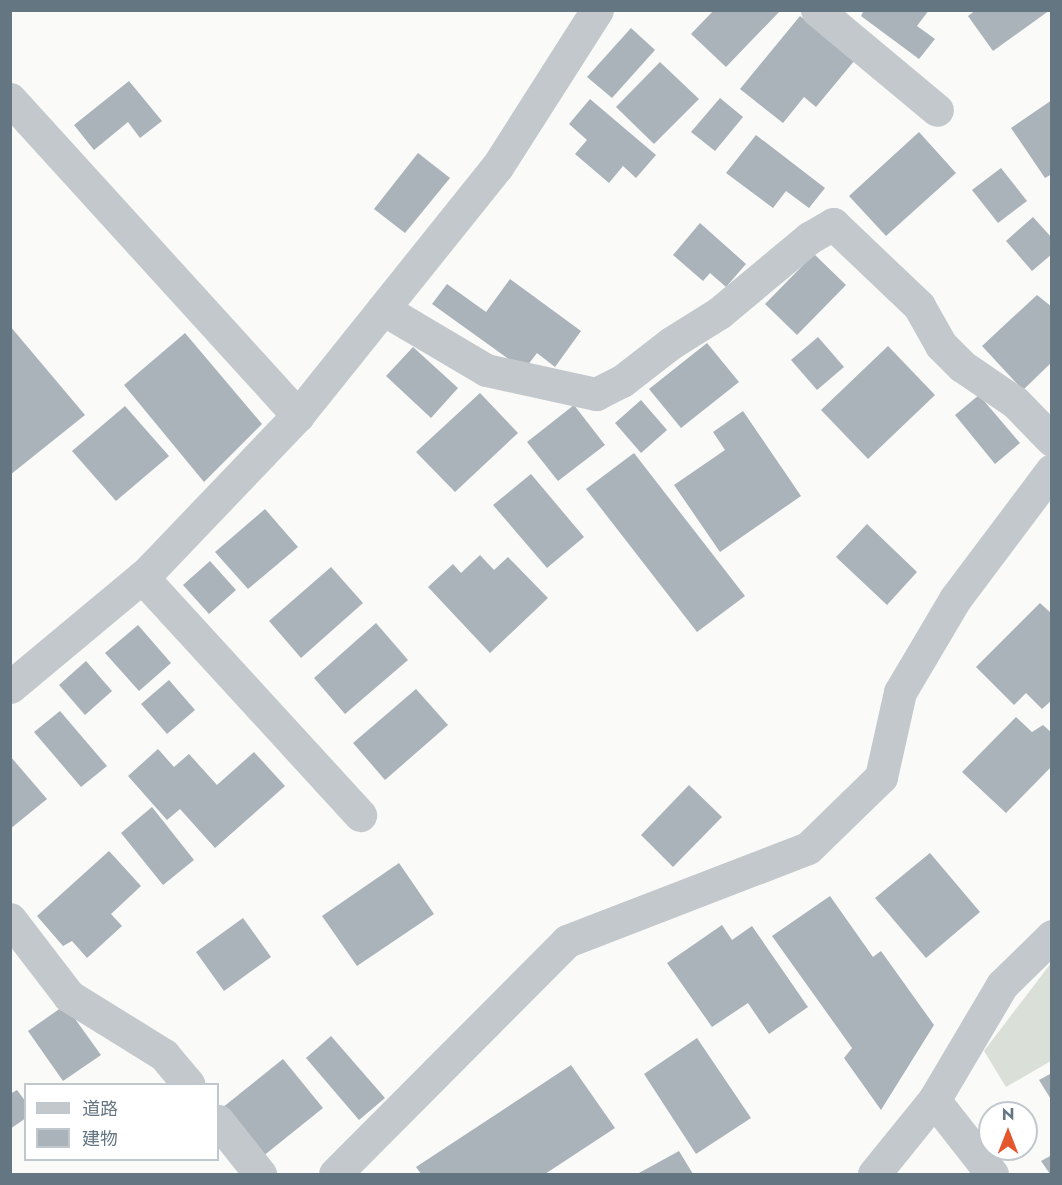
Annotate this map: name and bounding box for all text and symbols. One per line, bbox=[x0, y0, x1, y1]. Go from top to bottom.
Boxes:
legend bbox=[24, 1083, 219, 1161]
text: 道路 bbox=[82, 1096, 118, 1122]
north arrow bbox=[978, 1101, 1038, 1161]
text: N bbox=[1002, 1103, 1014, 1126]
text: 建物 bbox=[82, 1126, 118, 1152]

